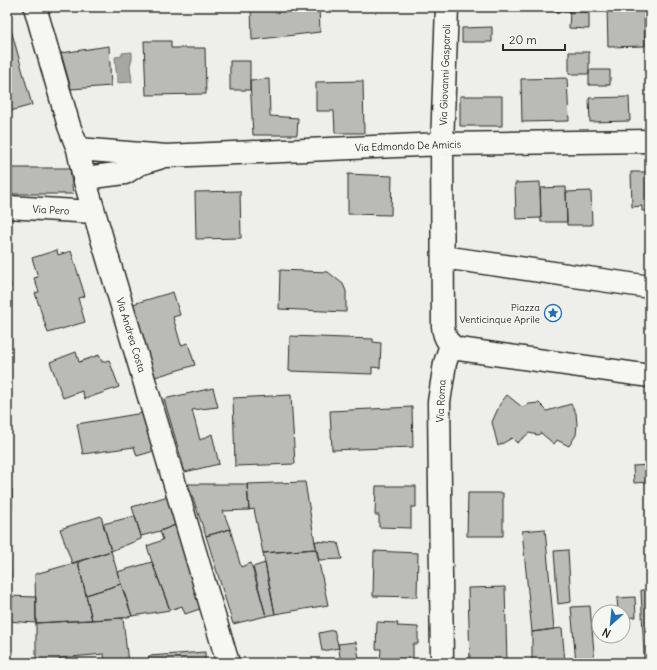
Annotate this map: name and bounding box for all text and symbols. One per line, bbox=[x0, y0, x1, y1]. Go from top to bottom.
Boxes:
street label: Via Giovanni Gasparoli bbox=[437, 24, 453, 126]
scale bar bbox=[503, 26, 565, 52]
text: 20 m bbox=[509, 32, 537, 47]
street label: Via Edmondo De Amicis bbox=[355, 138, 462, 154]
street label: Via Pero bbox=[32, 203, 70, 217]
street label: Via Andrea Costa bbox=[113, 296, 149, 374]
place label: Piazza Venticinque Aprile bbox=[459, 301, 540, 326]
place icon: Piazza Venticinque Aprile bbox=[543, 303, 563, 323]
street label: Via Roma bbox=[433, 379, 449, 423]
north arrow bbox=[591, 604, 631, 644]
text: N bbox=[600, 625, 613, 641]

